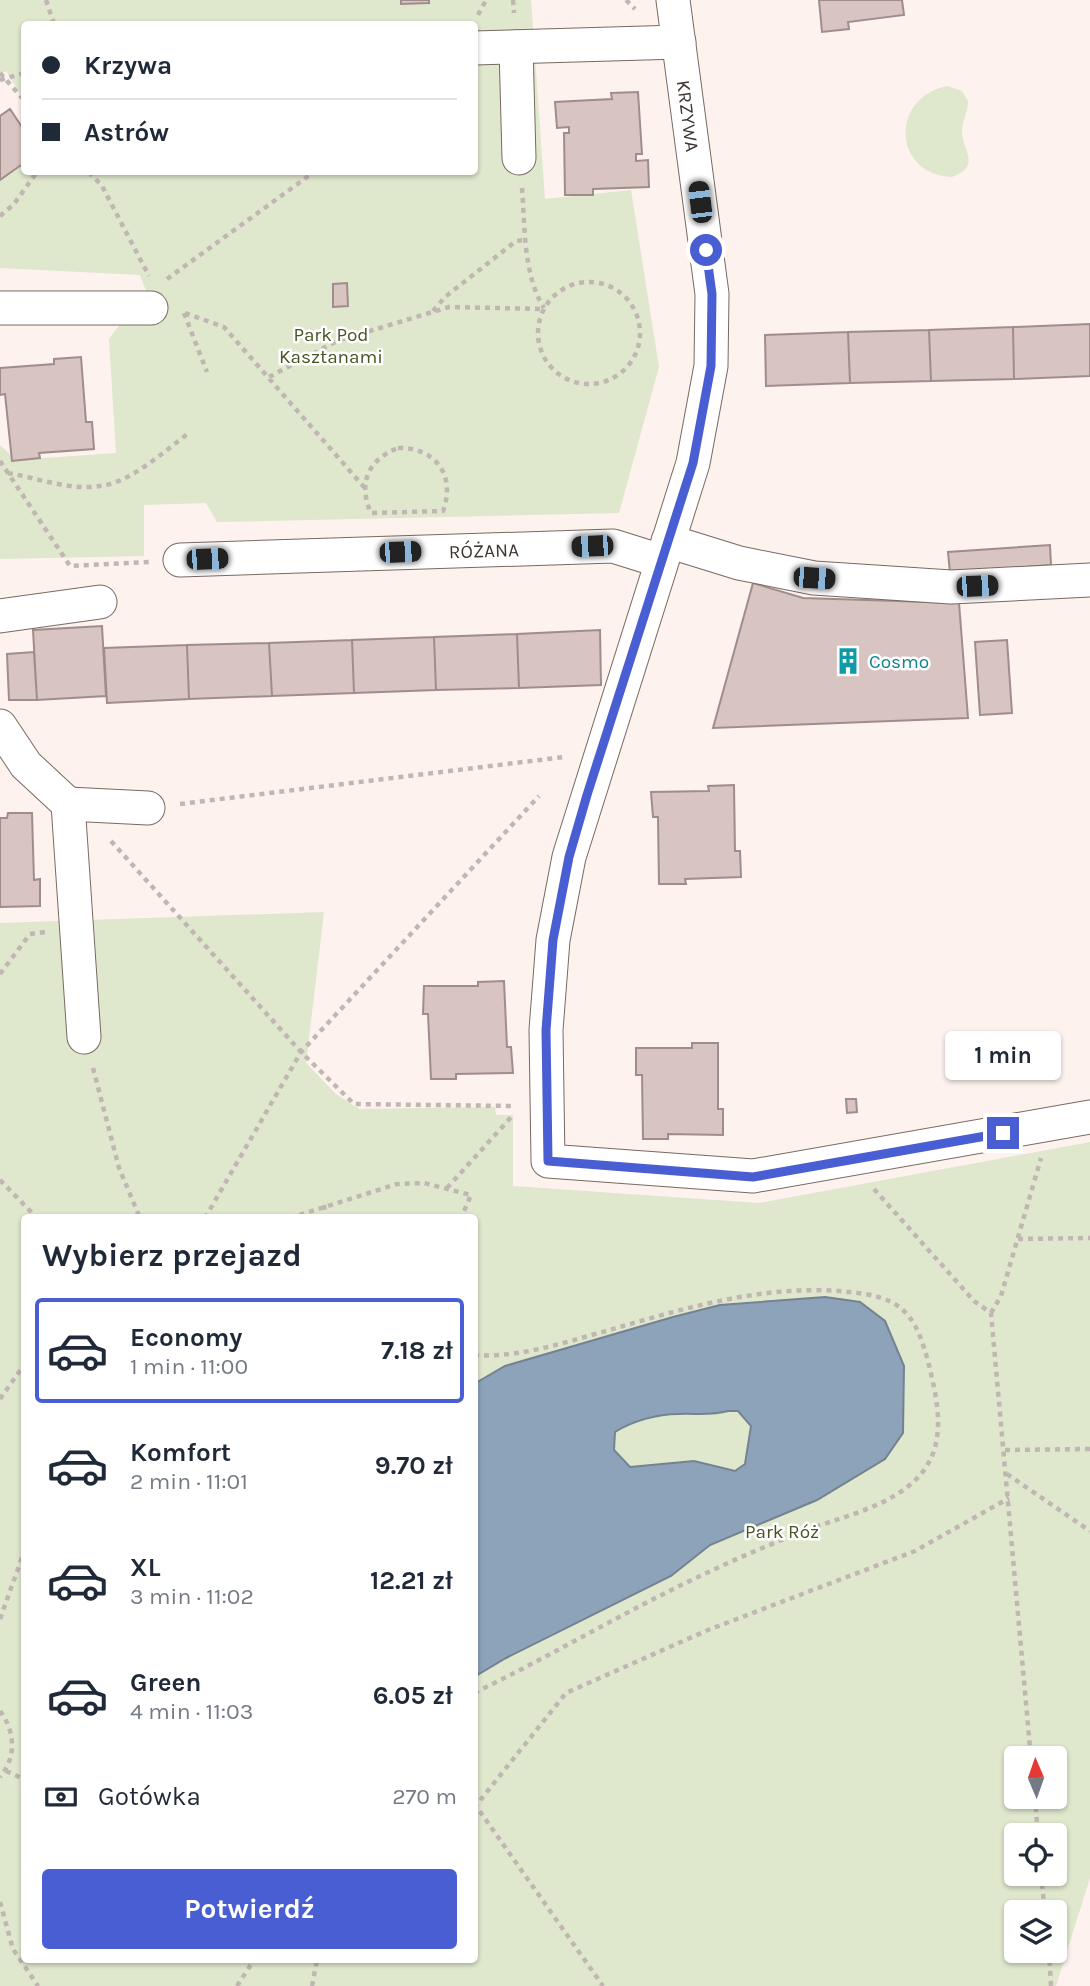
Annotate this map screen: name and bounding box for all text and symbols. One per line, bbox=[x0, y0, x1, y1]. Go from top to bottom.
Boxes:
text: Krzywa bbox=[84, 50, 172, 81]
street label: KRZYWA bbox=[672, 79, 703, 153]
text: Astrów bbox=[84, 117, 169, 148]
car bbox=[688, 180, 713, 224]
route start bbox=[690, 234, 722, 266]
park label: Park Pod Kasztanami bbox=[279, 324, 383, 368]
car bbox=[571, 535, 614, 557]
street label: RÓŻANA bbox=[449, 539, 519, 563]
car bbox=[379, 541, 422, 563]
car bbox=[186, 548, 229, 570]
car bbox=[793, 566, 836, 590]
car bbox=[956, 575, 999, 597]
building icon: Cosmo bbox=[833, 646, 863, 676]
place label: Cosmo bbox=[869, 651, 929, 673]
callout: 1 min bbox=[945, 1032, 1061, 1080]
text: 1 min bbox=[974, 1042, 1032, 1069]
route end bbox=[987, 1117, 1019, 1149]
text: Wybierz przejazd bbox=[42, 1237, 302, 1274]
icon: car bbox=[46, 1319, 109, 1382]
text: Economy bbox=[130, 1322, 242, 1353]
text: 7.18 zł bbox=[381, 1335, 453, 1366]
text: 1 min · 11:00 bbox=[130, 1353, 248, 1380]
icon: car bbox=[46, 1434, 109, 1497]
text: Komfort bbox=[130, 1437, 231, 1468]
text: 9.70 zł bbox=[375, 1450, 453, 1481]
text: 2 min · 11:01 bbox=[130, 1468, 248, 1495]
park label: Park Róż bbox=[745, 1521, 819, 1543]
icon: car bbox=[46, 1549, 109, 1612]
text: XL bbox=[130, 1552, 161, 1583]
text: 12.21 zł bbox=[370, 1565, 453, 1596]
text: 3 min · 11:02 bbox=[130, 1583, 254, 1610]
icon: car bbox=[46, 1664, 109, 1727]
text: Green bbox=[130, 1667, 202, 1698]
text: 6.05 zł bbox=[373, 1680, 453, 1711]
text: 4 min · 11:03 bbox=[130, 1698, 253, 1725]
north arrow bbox=[1004, 1746, 1068, 1810]
map controls bbox=[1004, 1746, 1067, 1963]
icon: cash bbox=[42, 1778, 80, 1816]
text: Gotówka bbox=[98, 1781, 201, 1812]
text: 270 m bbox=[392, 1783, 457, 1810]
button: locate bbox=[1004, 1823, 1067, 1886]
button: Potwierdź bbox=[42, 1869, 457, 1949]
button: layers bbox=[1004, 1900, 1067, 1963]

